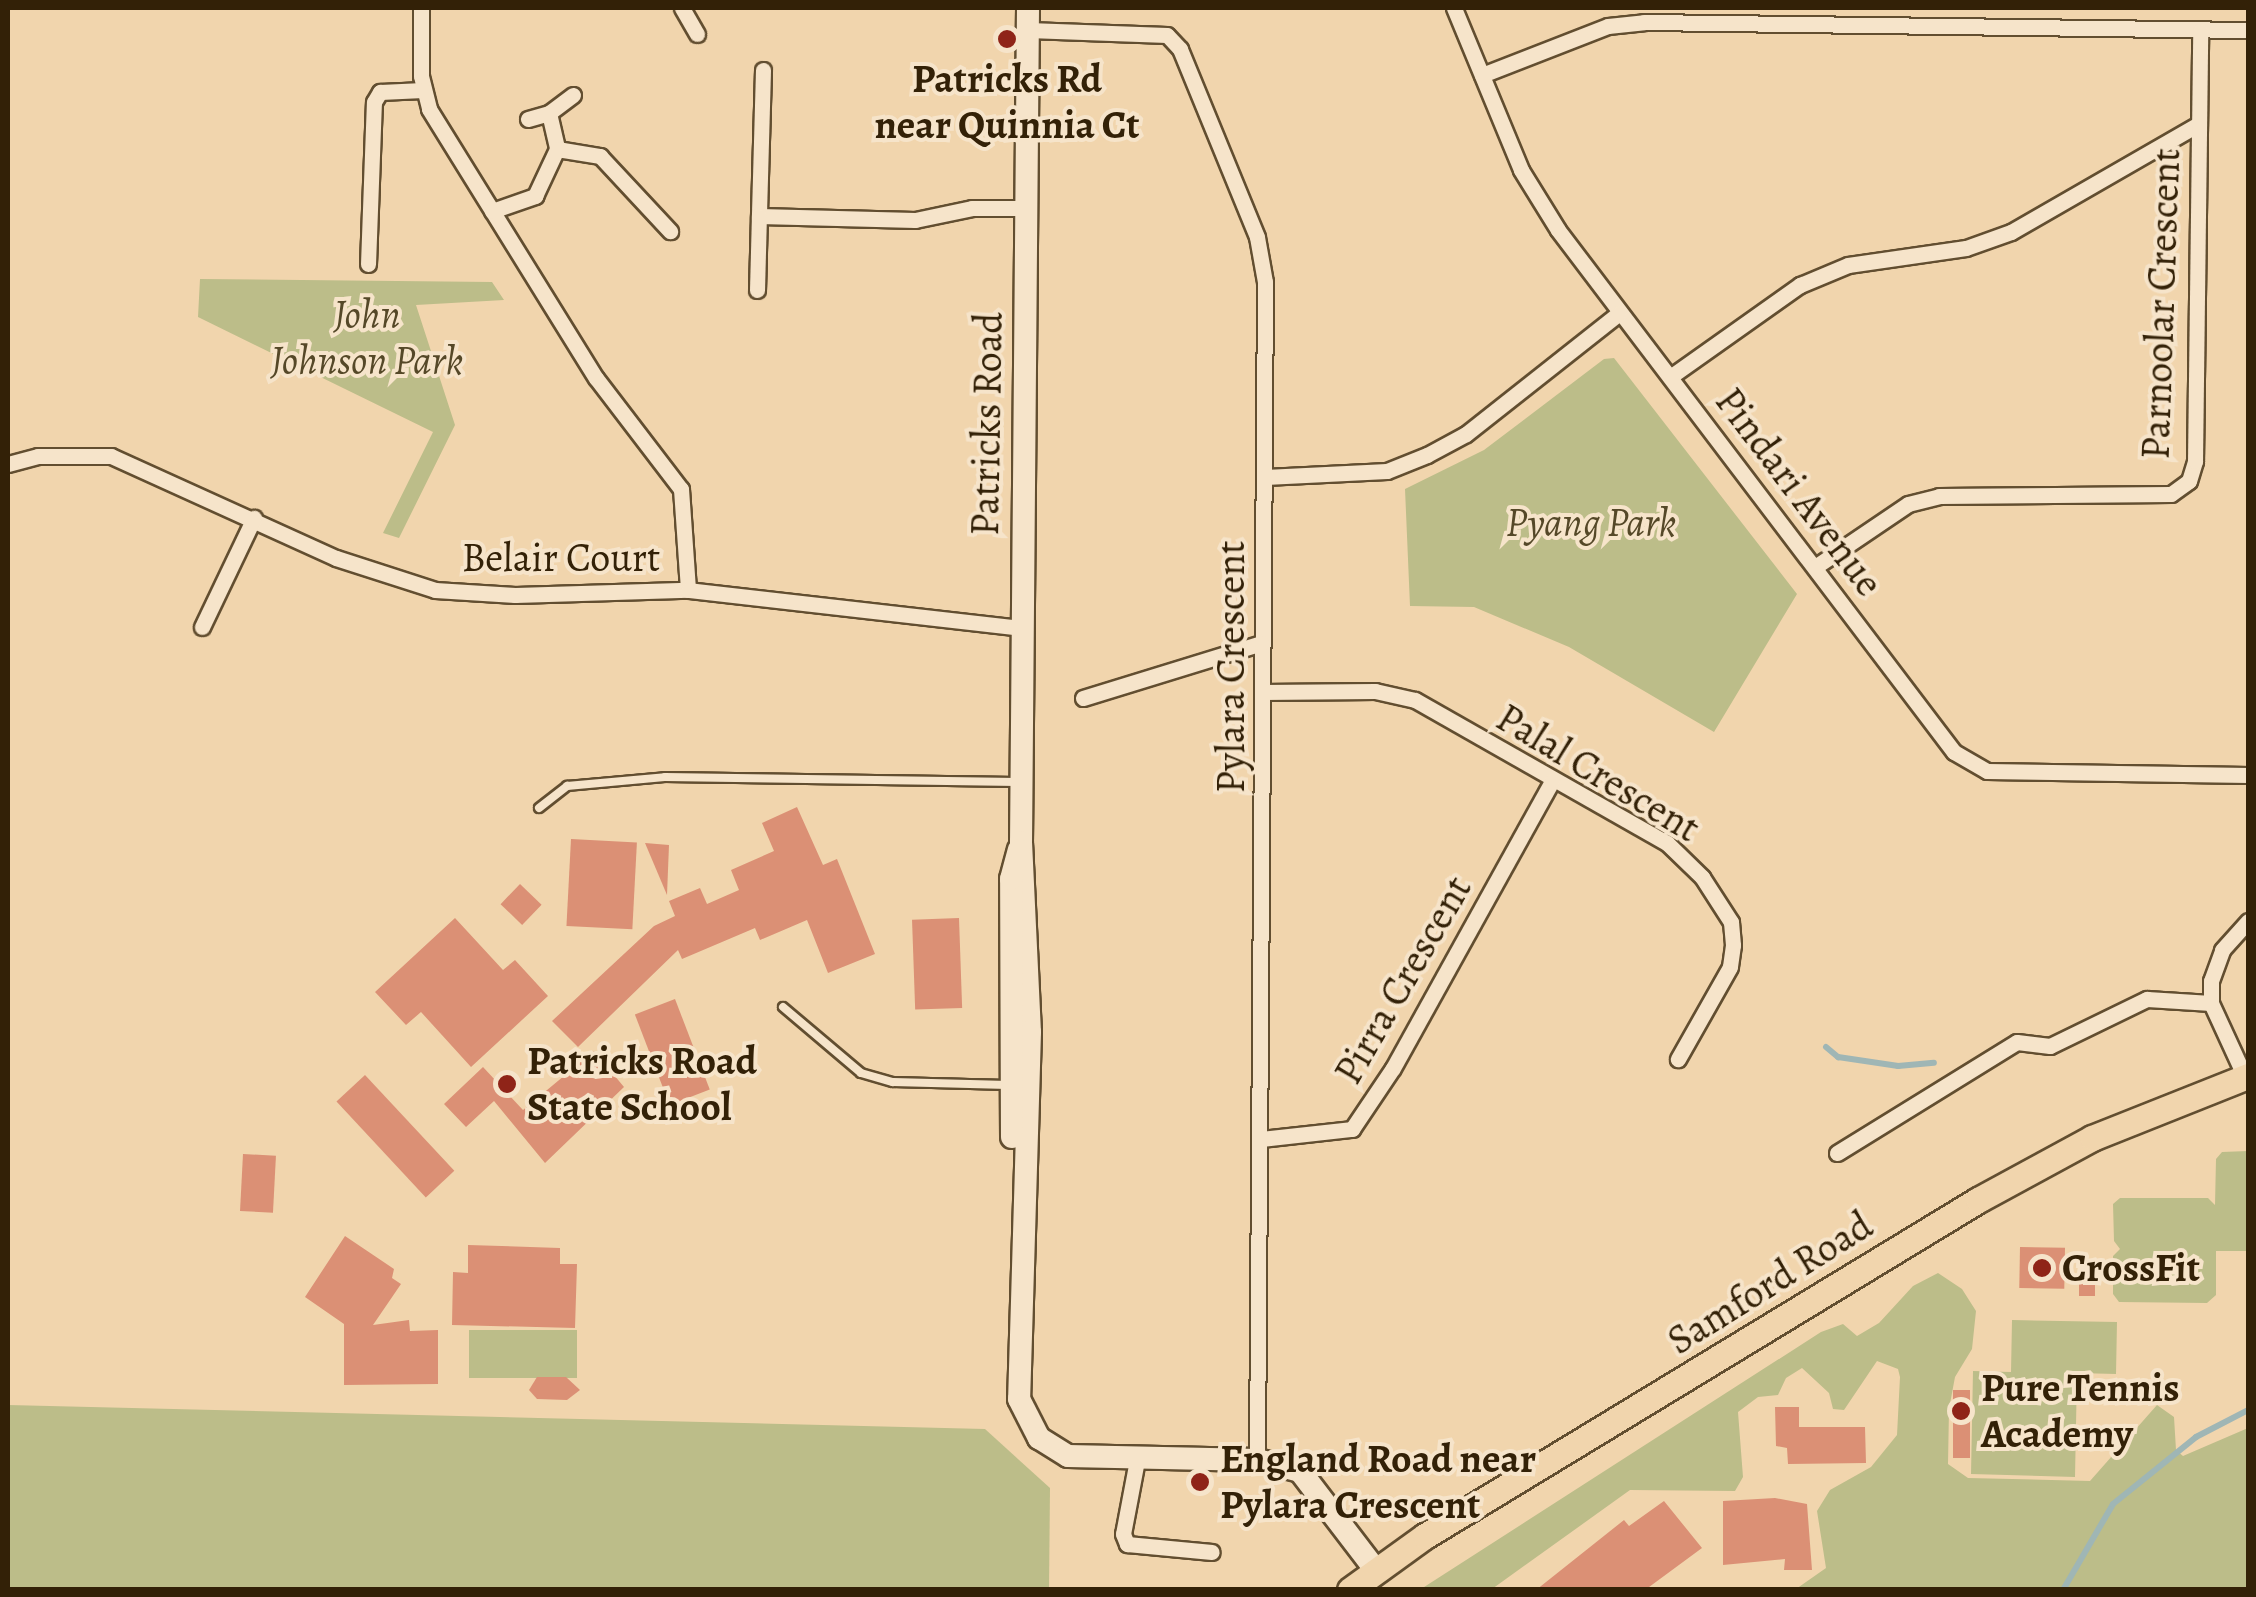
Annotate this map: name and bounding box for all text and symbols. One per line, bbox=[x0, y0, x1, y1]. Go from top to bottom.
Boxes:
marker: Patricks Rd near Quinnia Ct bbox=[996, 28, 1018, 50]
place label: Patricks Rd near Quinnia Ct bbox=[874, 55, 1140, 149]
street label: Parnoolar Crescent bbox=[2132, 148, 2190, 460]
park label: John Johnson Park bbox=[271, 291, 463, 385]
street label: Patricks Road bbox=[961, 312, 1013, 536]
street label: Pindari Avenue bbox=[1705, 378, 1893, 606]
park label: Pyang Park bbox=[1506, 499, 1676, 547]
street label: Belair Court bbox=[462, 534, 660, 582]
street label: Pylara Crescent bbox=[1207, 541, 1255, 793]
street label: Palal Crescent bbox=[1488, 694, 1708, 852]
street label: Pirra Crescent bbox=[1324, 867, 1482, 1093]
place label: Patricks Road State School bbox=[527, 1037, 757, 1131]
marker: Patricks Road State School bbox=[496, 1073, 518, 1095]
street label: Samford Road bbox=[1659, 1201, 1881, 1365]
place label: CrossFit bbox=[2062, 1244, 2200, 1292]
marker: CrossFit bbox=[2031, 1257, 2053, 1279]
place label: Pure Tennis Academy bbox=[1981, 1364, 2180, 1458]
marker: Pure Tennis Academy bbox=[1950, 1400, 1972, 1422]
place label: England Road near Pylara Crescent bbox=[1220, 1435, 1536, 1529]
marker: England Road near Pylara Crescent bbox=[1189, 1471, 1211, 1493]

